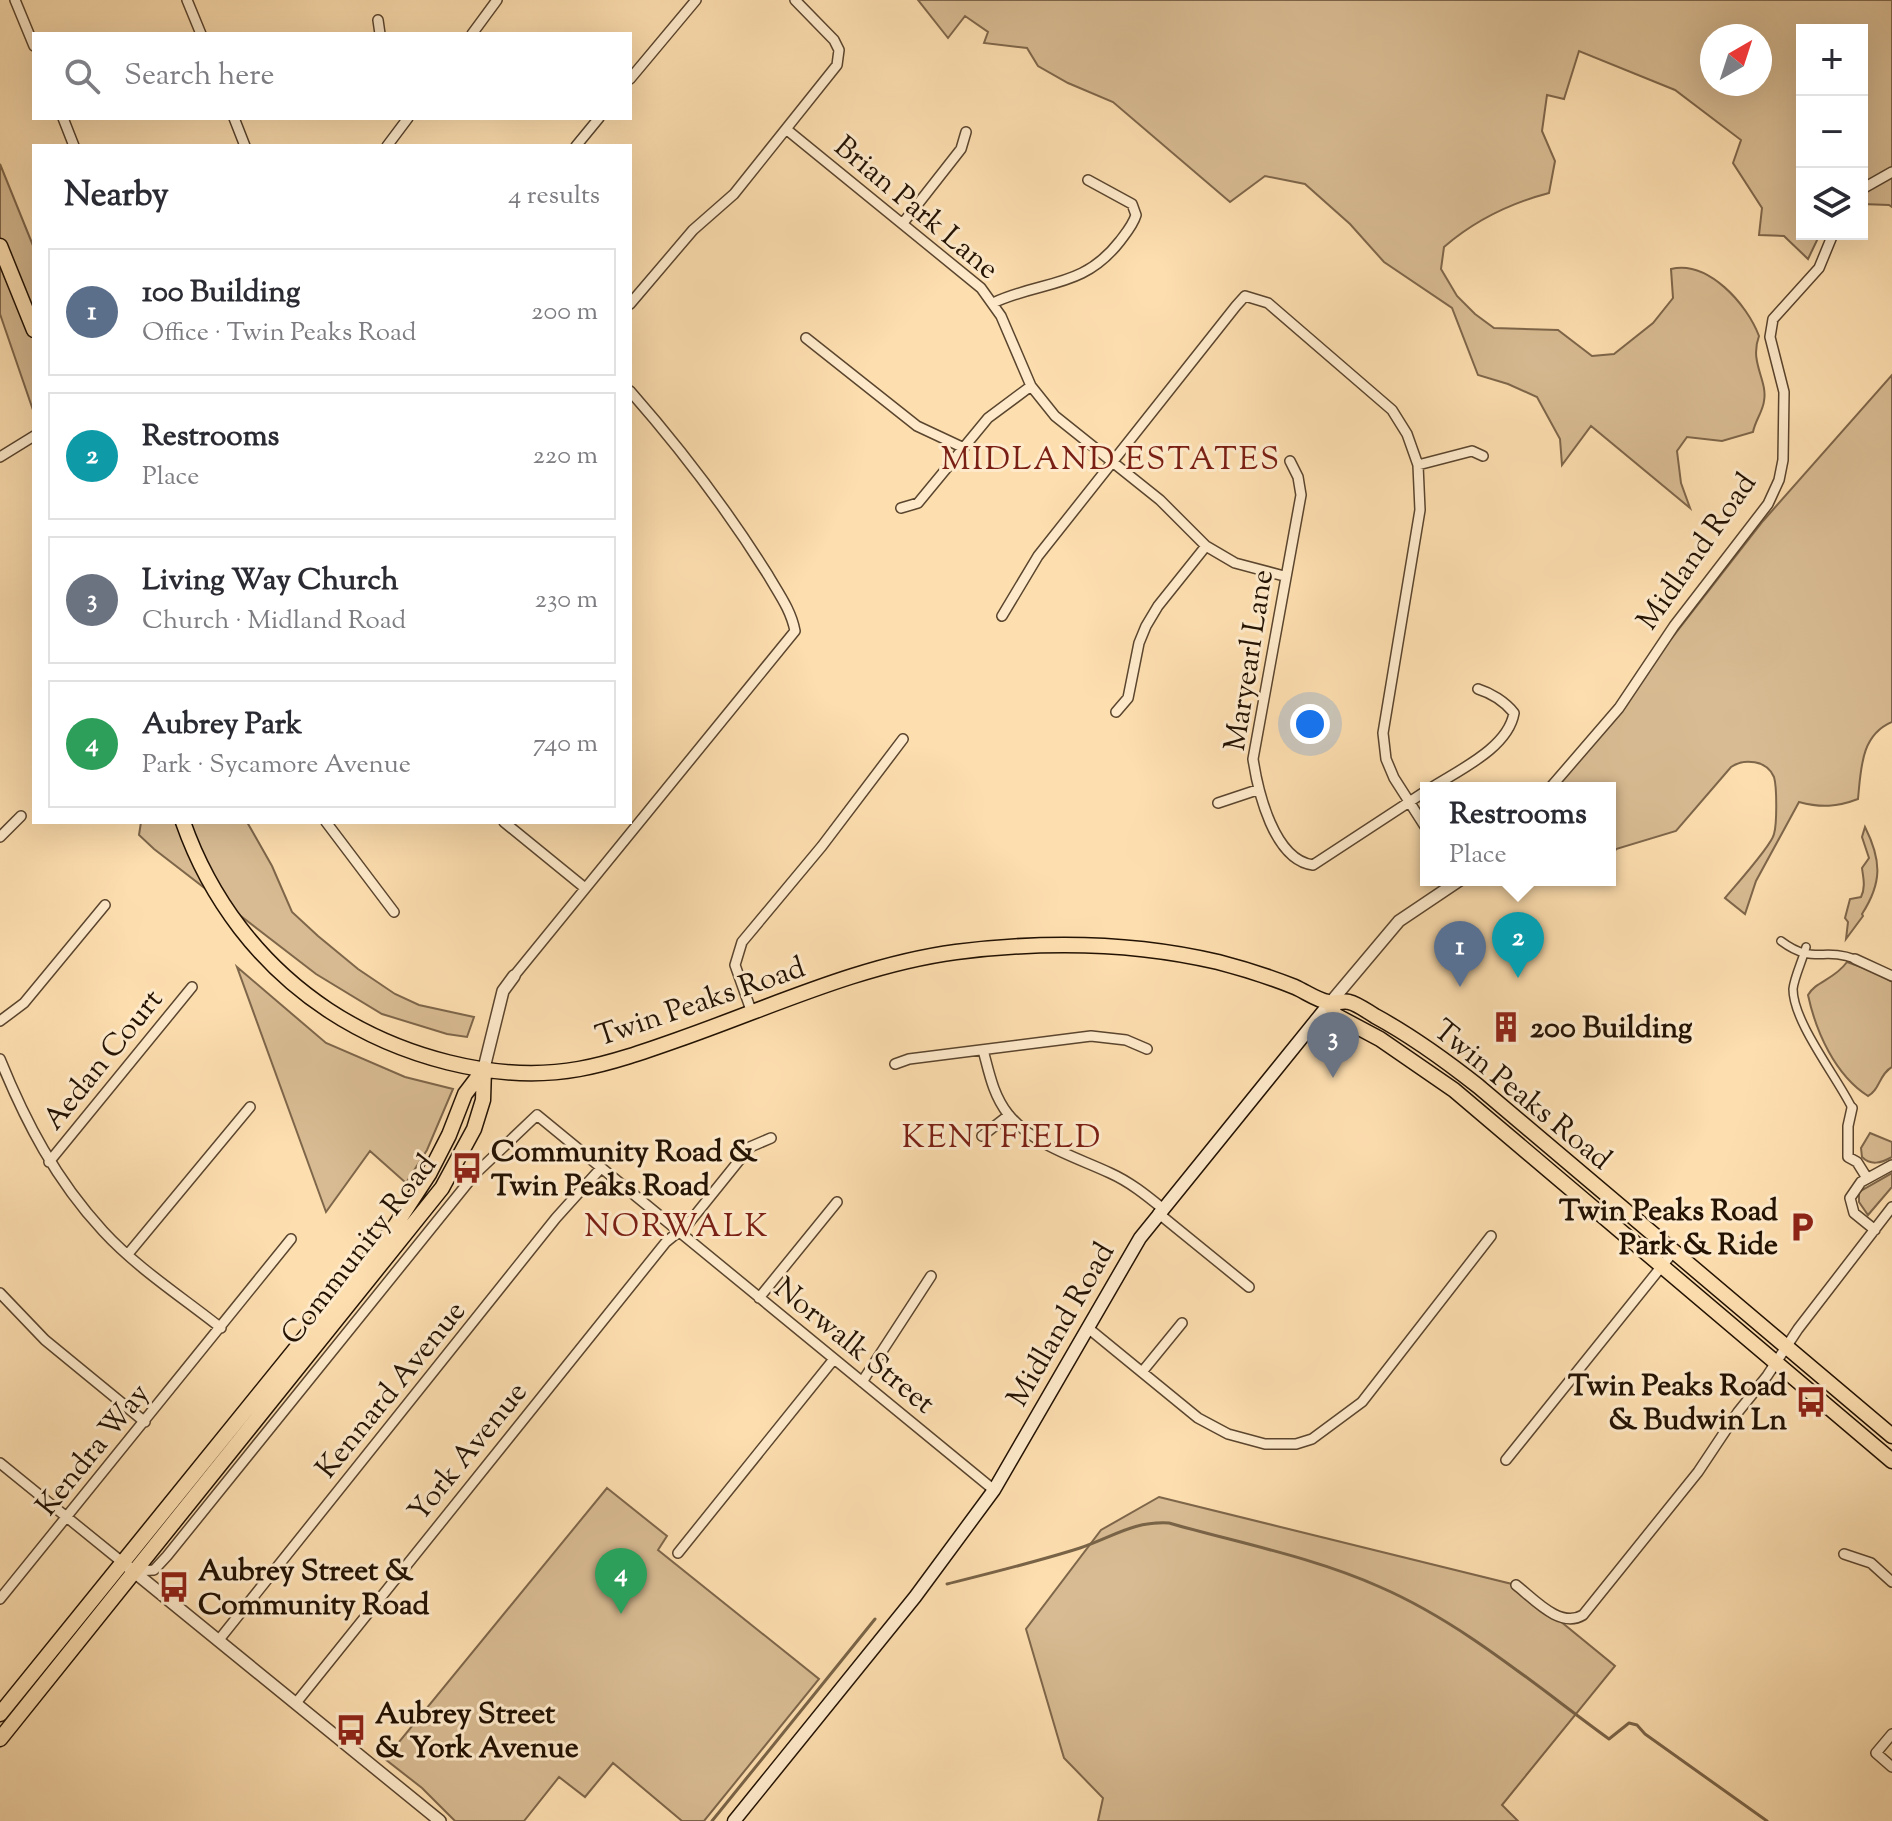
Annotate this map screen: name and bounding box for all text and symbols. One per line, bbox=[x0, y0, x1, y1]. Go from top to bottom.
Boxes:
north arrow bbox=[1700, 24, 1772, 96]
map controls bbox=[1796, 24, 1868, 240]
button: + bbox=[1796, 24, 1868, 96]
search box bbox=[32, 32, 632, 120]
icon: search bbox=[60, 54, 104, 98]
text: Search here bbox=[124, 55, 274, 98]
button: − bbox=[1796, 96, 1868, 168]
street label: Brian Park Lane bbox=[824, 127, 1007, 291]
button: layers bbox=[1796, 168, 1868, 240]
text: Nearby bbox=[64, 172, 169, 221]
text: 4 results bbox=[508, 178, 600, 215]
text: 100 Building bbox=[142, 272, 300, 315]
text: 1 bbox=[88, 294, 96, 331]
text: 200 m bbox=[531, 294, 598, 331]
text: Office · Twin Peaks Road bbox=[142, 315, 416, 352]
text: Restrooms bbox=[142, 416, 279, 459]
text: 2 bbox=[86, 438, 98, 475]
text: 220 m bbox=[533, 438, 598, 475]
district label: MIDLAND ESTATES bbox=[941, 438, 1281, 484]
text: Place bbox=[142, 459, 199, 496]
street label: Midland Road bbox=[1628, 465, 1768, 640]
text: Living Way Church bbox=[142, 560, 399, 603]
street label: Maryearl Lane bbox=[1215, 567, 1286, 754]
text: 3 bbox=[87, 582, 97, 619]
text: 230 m bbox=[535, 582, 598, 619]
text: Church · Midland Road bbox=[142, 603, 406, 640]
text: Aubrey Park bbox=[142, 704, 302, 747]
your location bbox=[1290, 704, 1330, 744]
text: 4 bbox=[85, 726, 99, 763]
text: 740 m bbox=[533, 726, 598, 763]
text: Park · Sycamore Avenue bbox=[142, 747, 411, 784]
popup bbox=[1420, 782, 1616, 886]
text: Restrooms bbox=[1449, 794, 1587, 837]
text: Place bbox=[1449, 837, 1507, 874]
pin: 2 bbox=[1492, 912, 1544, 978]
pin: 1 bbox=[1434, 921, 1486, 987]
street label: Twin Peaks Road bbox=[590, 947, 811, 1059]
street label: Aedan Court bbox=[34, 981, 174, 1140]
place label: 200 Building bbox=[1530, 1008, 1693, 1051]
street label: Twin Peaks Road bbox=[1423, 1010, 1620, 1182]
building icon: 200 Building bbox=[1489, 1010, 1523, 1044]
pin: 3 bbox=[1307, 1012, 1359, 1078]
district label: KENTFIELD bbox=[902, 1116, 1102, 1162]
place label: Community Road & Twin Peaks Road bbox=[491, 1132, 758, 1209]
street label: Community Road bbox=[272, 1146, 448, 1355]
bus stop icon: Community Road & Twin Peaks Road bbox=[450, 1151, 484, 1185]
place label: Twin Peaks Road Park & Ride bbox=[1559, 1191, 1778, 1268]
district label: NORWALK bbox=[584, 1205, 770, 1251]
parking icon: Twin Peaks Road Park & Ride bbox=[1785, 1210, 1819, 1244]
street label: Midland Road bbox=[998, 1235, 1127, 1415]
street label: Norwalk Street bbox=[764, 1268, 943, 1425]
street label: Kennard Avenue bbox=[307, 1292, 477, 1489]
place label: Twin Peaks Road & Budwin Ln bbox=[1568, 1366, 1787, 1443]
street label: York Avenue bbox=[399, 1373, 539, 1532]
street label: Kendra Way bbox=[27, 1375, 161, 1526]
bus stop icon: Twin Peaks Road & Budwin Ln bbox=[1794, 1385, 1828, 1419]
pin: 4 bbox=[595, 1548, 647, 1614]
place label: Aubrey Street & Community Road bbox=[198, 1551, 430, 1628]
bus stop icon: Aubrey Street & Community Road bbox=[157, 1570, 191, 1604]
place label: Aubrey Street & York Avenue bbox=[375, 1694, 579, 1771]
bus stop icon: Aubrey Street & York Avenue bbox=[334, 1713, 368, 1747]

